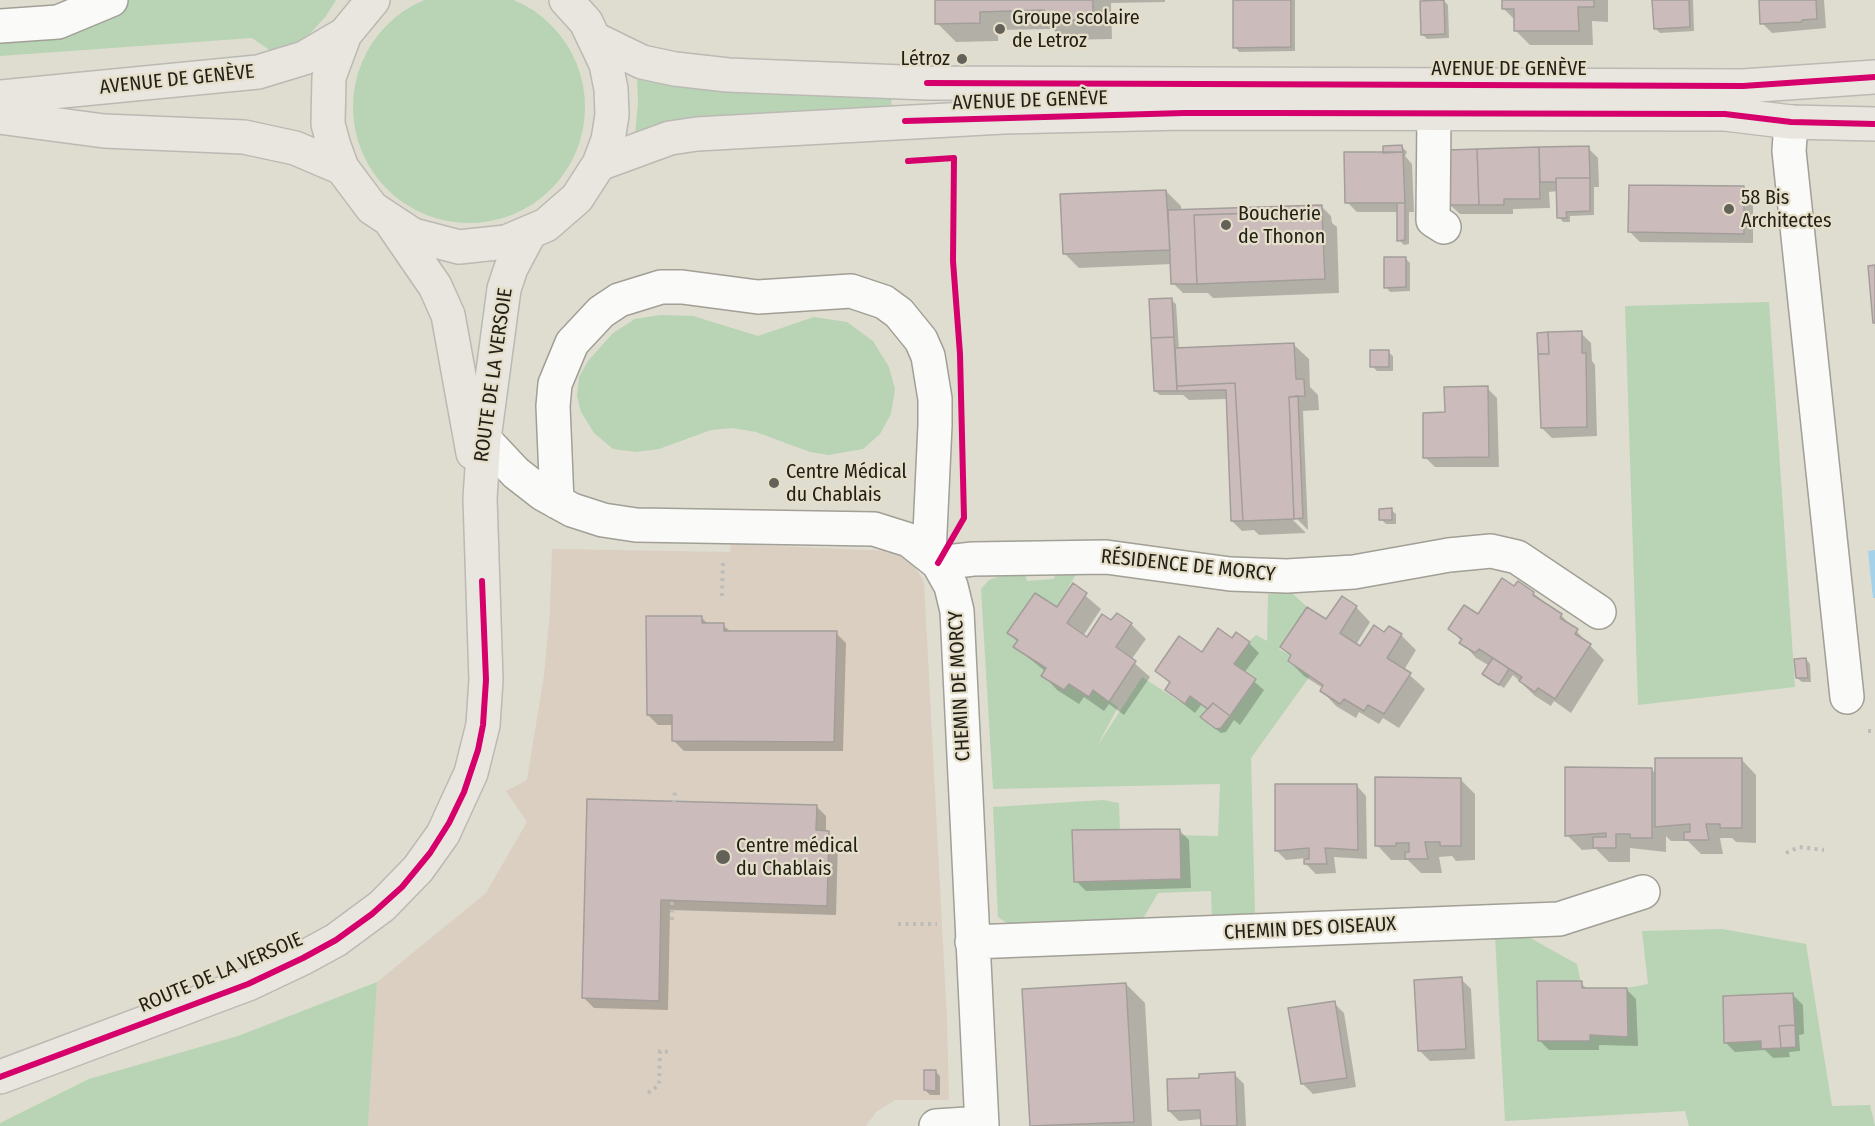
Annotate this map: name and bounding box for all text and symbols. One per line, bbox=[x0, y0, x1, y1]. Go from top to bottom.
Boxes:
place label: Groupe scolaire de Letroz bbox=[1012, 6, 1140, 53]
marker: Groupe scolaire de Letroz bbox=[993, 22, 1007, 36]
place label: Létroz bbox=[900, 47, 950, 71]
marker: Létroz bbox=[955, 52, 969, 66]
street label: AVENUE DE GENÈVE bbox=[1431, 57, 1587, 81]
street label: AVENUE DE GENÈVE bbox=[98, 60, 256, 100]
street label: AVENUE DE GENÈVE bbox=[952, 86, 1108, 116]
place label: 58 Bis Architectes bbox=[1741, 186, 1831, 233]
place label: Boucherie de Thonon bbox=[1238, 202, 1325, 249]
marker: 58 Bis Architectes bbox=[1722, 202, 1736, 216]
marker: Boucherie de Thonon bbox=[1219, 218, 1233, 232]
street label: ROUTE DE LA VERSOIE bbox=[470, 286, 518, 464]
place label: Centre Médical du Chablais bbox=[786, 460, 907, 507]
marker: Centre Médical du Chablais bbox=[767, 476, 781, 490]
street label: RÉSIDENCE DE MORCY bbox=[1100, 545, 1276, 587]
street label: CHEMIN DE MORCY bbox=[944, 610, 976, 762]
place label: Centre médical du Chablais bbox=[736, 834, 858, 881]
marker: Centre médical du Chablais bbox=[714, 848, 732, 866]
street label: CHEMIN DES OISEAUX bbox=[1223, 913, 1397, 945]
street label: ROUTE DE LA VERSOIE bbox=[136, 928, 306, 1018]

